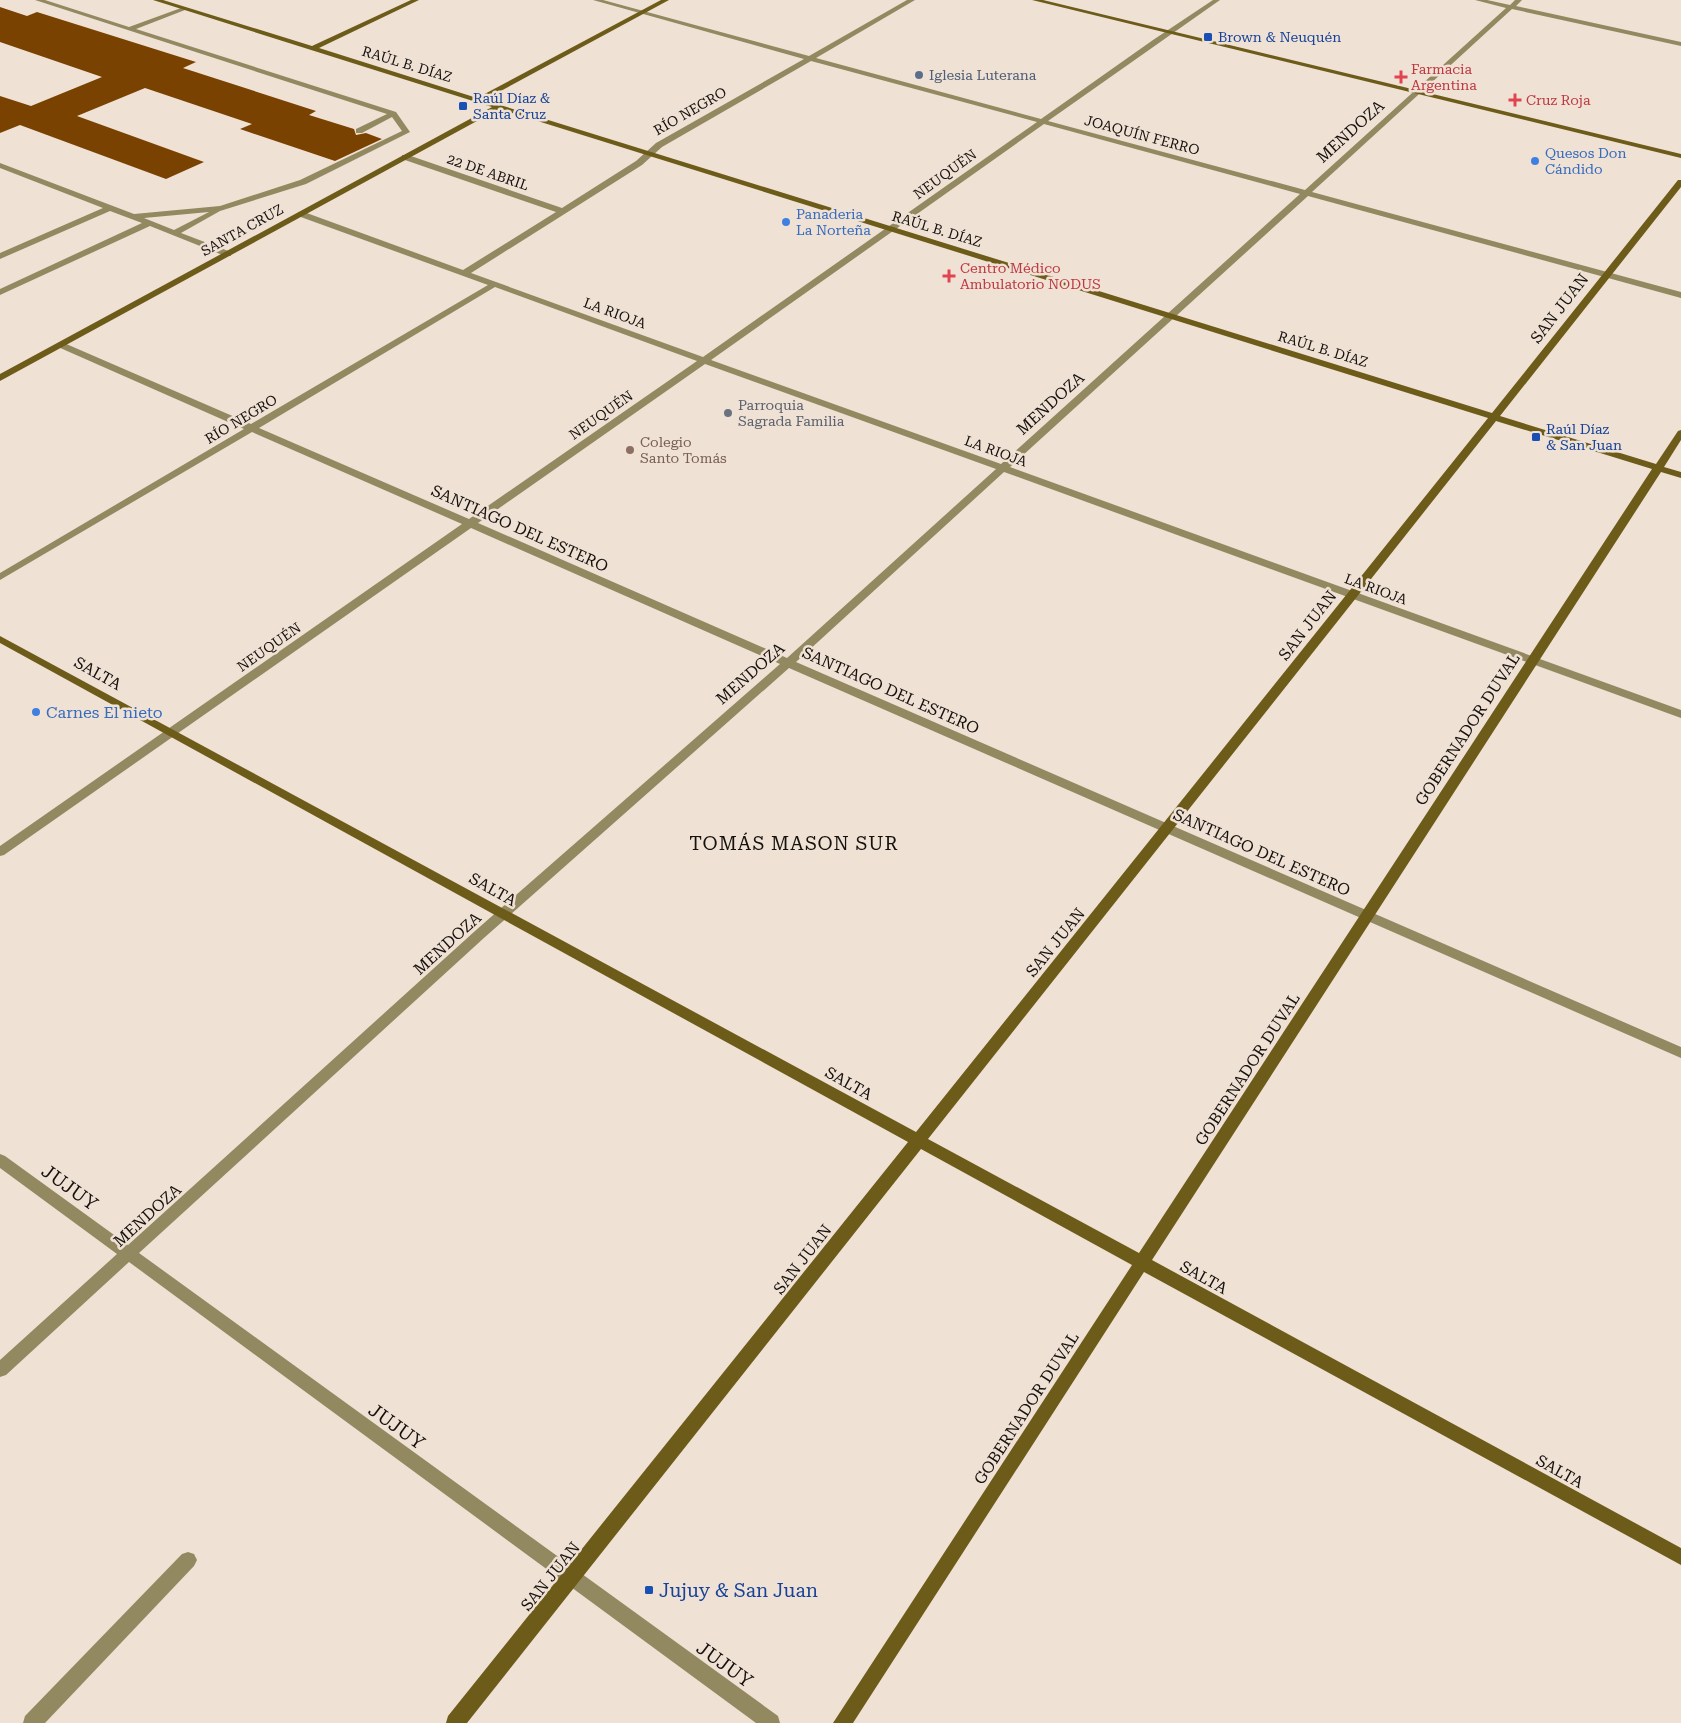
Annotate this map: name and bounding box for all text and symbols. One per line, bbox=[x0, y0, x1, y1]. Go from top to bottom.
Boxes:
place label: Brown & Neuquén bbox=[1218, 29, 1341, 45]
marker: Brown & Neuquén bbox=[1202, 31, 1214, 43]
street label: RAÚL B. DÍAZ bbox=[360, 43, 454, 85]
place label: Farmacia Argentina bbox=[1411, 61, 1477, 93]
place label: Iglesia Luterana bbox=[929, 67, 1037, 83]
marker: Iglesia Luterana bbox=[913, 69, 925, 81]
marker: Farmacia Argentina bbox=[1395, 71, 1407, 83]
street label: RÍO NEGRO bbox=[651, 84, 729, 138]
place label: Raúl Díaz & Santa Cruz bbox=[473, 90, 550, 122]
place label: Cruz Roja bbox=[1526, 92, 1591, 108]
marker: Cruz Roja bbox=[1508, 93, 1522, 107]
street label: MENDOZA bbox=[1313, 96, 1389, 167]
marker: Raúl Díaz & Santa Cruz bbox=[457, 100, 469, 112]
street label: JOAQUÍN FERRO bbox=[1083, 112, 1201, 158]
place label: Quesos Don Cándido bbox=[1545, 145, 1626, 177]
street label: NEUQUÉN bbox=[910, 146, 980, 202]
street label: 22 DE ABRIL bbox=[445, 151, 531, 194]
marker: Quesos Don Cándido bbox=[1529, 155, 1541, 167]
street label: SANTA CRUZ bbox=[198, 201, 286, 259]
place label: Panaderia La Norteña bbox=[796, 206, 871, 238]
street label: RAÚL B. DÍAZ bbox=[890, 208, 984, 250]
marker: Panaderia La Norteña bbox=[780, 216, 792, 228]
place label: Centro Médico Ambulatorio NODUS bbox=[960, 260, 1101, 292]
marker: Centro Médico Ambulatorio NODUS bbox=[942, 269, 956, 283]
street label: SAN JUAN bbox=[1526, 270, 1593, 347]
street label: LA RIOJA bbox=[582, 294, 649, 332]
street label: RAÚL B. DÍAZ bbox=[1276, 328, 1370, 370]
street label: MENDOZA bbox=[1013, 368, 1089, 439]
street label: NEUQUÉN bbox=[566, 387, 636, 443]
street label: RÍO NEGRO bbox=[202, 391, 280, 447]
place label: Parroquia Sagrada Familia bbox=[738, 397, 845, 429]
marker: Parroquia Sagrada Familia bbox=[722, 407, 734, 419]
place label: Raúl Díaz & San Juan bbox=[1546, 421, 1622, 453]
marker: Raúl Díaz & San Juan bbox=[1530, 431, 1542, 443]
street label: LA RIOJA bbox=[963, 432, 1030, 470]
place label: Colegio Santo Tomás bbox=[640, 434, 727, 466]
marker: Colegio Santo Tomás bbox=[624, 444, 636, 456]
street label: SANTIAGO DEL ESTERO bbox=[428, 481, 611, 576]
street label: LA RIOJA bbox=[1343, 570, 1410, 608]
street label: SAN JUAN bbox=[1274, 587, 1341, 664]
street label: NEUQUÉN bbox=[234, 619, 304, 675]
street label: MENDOZA bbox=[712, 638, 789, 708]
street label: SANTIAGO DEL ESTERO bbox=[799, 643, 982, 738]
street label: GOBERNADOR DUVAL bbox=[1411, 649, 1524, 809]
street label: SALTA bbox=[71, 653, 126, 695]
place label: Carnes El nieto bbox=[46, 703, 163, 722]
marker: Carnes El nieto bbox=[30, 706, 42, 718]
street label: SANTIAGO DEL ESTERO bbox=[1170, 805, 1353, 900]
district label: TOMÁS MASON SUR bbox=[689, 832, 899, 855]
street label: SALTA bbox=[466, 869, 521, 911]
street label: SAN JUAN bbox=[1022, 904, 1089, 981]
street label: MENDOZA bbox=[410, 908, 486, 979]
street label: GOBERNADOR DUVAL bbox=[1191, 989, 1304, 1149]
street label: SALTA bbox=[822, 1063, 877, 1105]
street label: JUJUY bbox=[37, 1159, 102, 1216]
street label: MENDOZA bbox=[110, 1180, 186, 1251]
street label: SAN JUAN bbox=[769, 1221, 836, 1298]
street label: SALTA bbox=[1177, 1257, 1232, 1299]
street label: GOBERNADOR DUVAL bbox=[970, 1328, 1083, 1488]
street label: JUJUY bbox=[364, 1398, 429, 1455]
street label: SALTA bbox=[1533, 1451, 1588, 1493]
street label: SAN JUAN bbox=[517, 1538, 584, 1615]
place label: Jujuy & San Juan bbox=[659, 1579, 818, 1602]
marker: Jujuy & San Juan bbox=[643, 1584, 655, 1596]
street label: JUJUY bbox=[692, 1636, 757, 1693]

